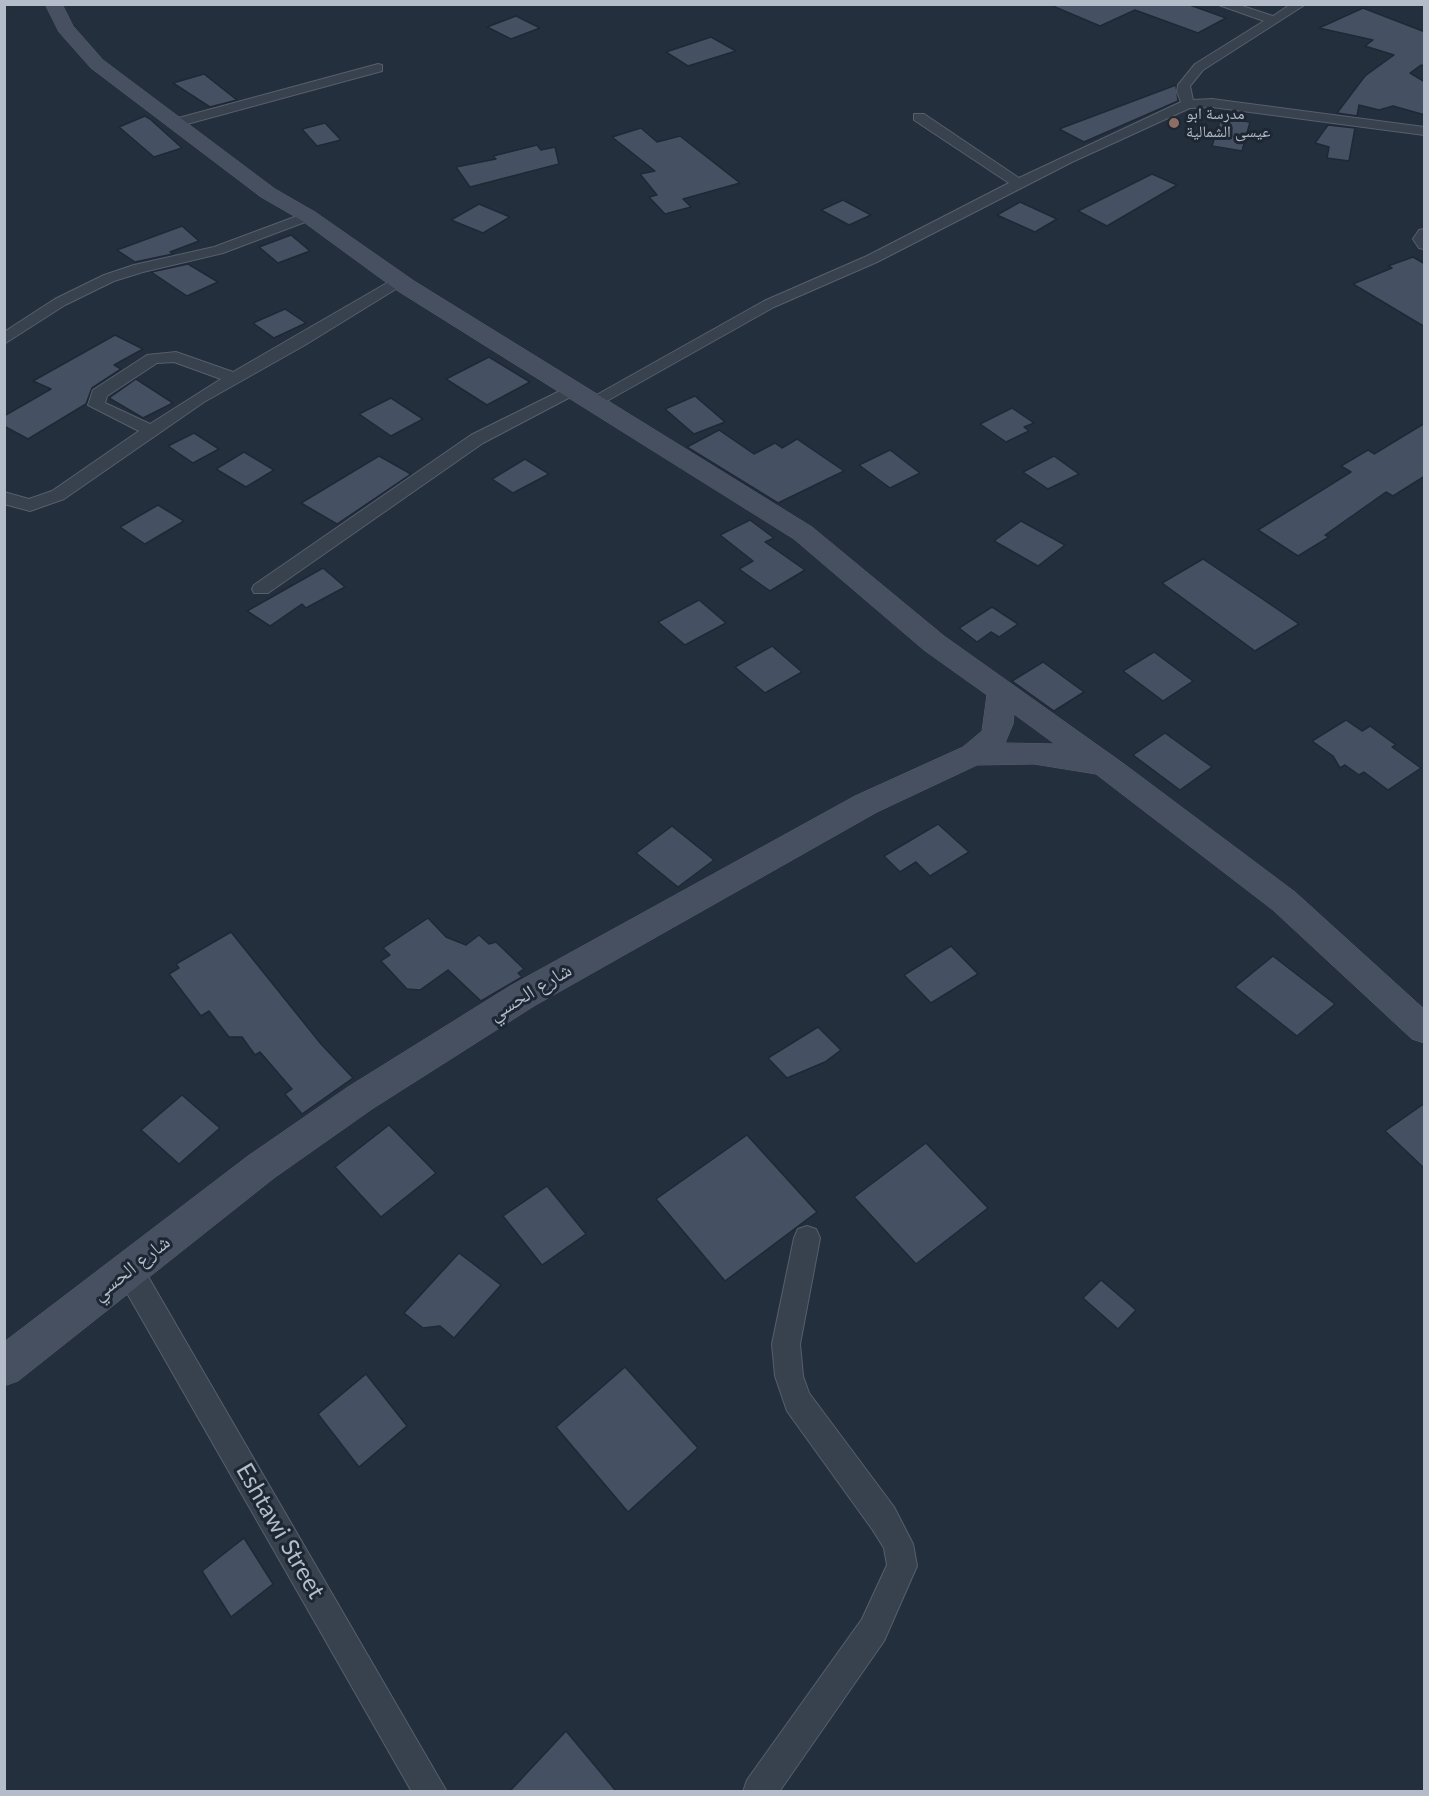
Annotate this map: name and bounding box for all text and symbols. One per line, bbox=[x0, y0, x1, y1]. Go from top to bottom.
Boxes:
place label: مدرسة ابو عيسى الشمالية bbox=[1186, 104, 1270, 142]
marker: مدرسة ابو عيسى الشمالية bbox=[1167, 116, 1181, 130]
street label: شارع الحسي bbox=[484, 958, 576, 1026]
street label: شارع الحسي bbox=[87, 1230, 175, 1306]
street label: Eshtawi Street bbox=[230, 1458, 330, 1604]

